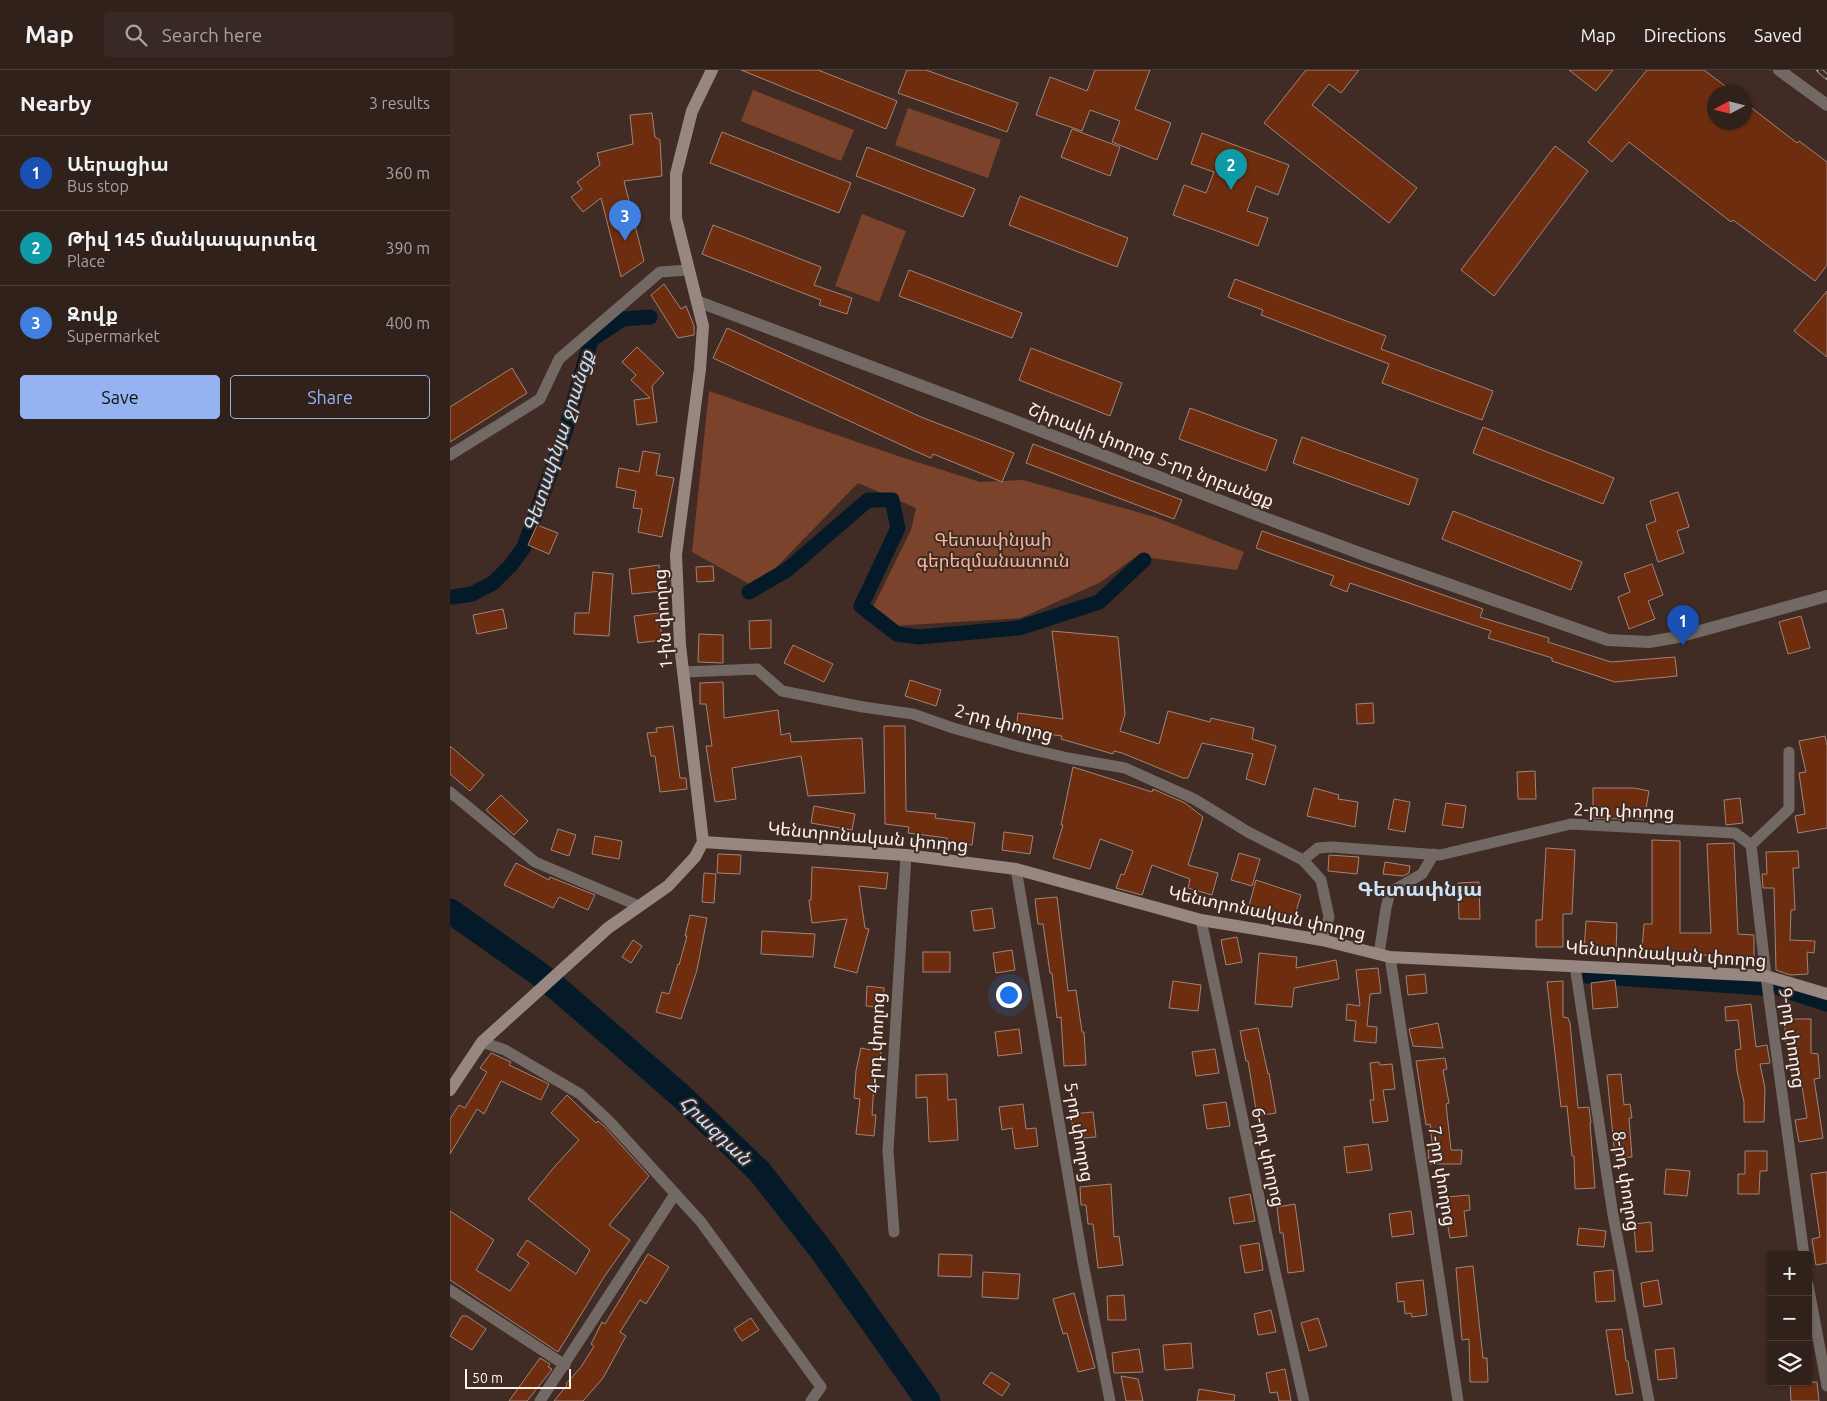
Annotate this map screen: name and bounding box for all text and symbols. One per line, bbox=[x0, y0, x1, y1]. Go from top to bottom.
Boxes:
search box bbox=[104, 12, 454, 57]
text: Map bbox=[25, 21, 74, 48]
icon: search bbox=[122, 21, 150, 49]
text: Search here bbox=[162, 24, 262, 46]
text: Map bbox=[1580, 25, 1616, 45]
text: Directions bbox=[1644, 25, 1726, 45]
text: Saved bbox=[1754, 25, 1802, 45]
north arrow bbox=[1707, 85, 1752, 130]
text: Nearby bbox=[20, 91, 91, 115]
text: 3 results bbox=[369, 94, 430, 112]
pin: 2 bbox=[1215, 149, 1247, 190]
text: Աերացիա bbox=[67, 153, 169, 175]
text: 1 bbox=[31, 164, 41, 182]
text: 360 m bbox=[385, 164, 430, 182]
text: Bus stop bbox=[67, 177, 129, 195]
pin: 3 bbox=[609, 200, 641, 241]
text: Թիվ 145 մանկապարտեզ bbox=[67, 228, 316, 250]
text: 2 bbox=[31, 239, 41, 257]
text: 390 m bbox=[385, 239, 430, 257]
text: Place bbox=[67, 252, 105, 270]
text: Զովք bbox=[67, 303, 118, 325]
text: 3 bbox=[31, 314, 41, 332]
text: 400 m bbox=[385, 314, 430, 332]
text: Supermarket bbox=[67, 327, 160, 345]
water label: Գետափնյա ջրանցք bbox=[518, 347, 599, 535]
button: Save bbox=[20, 375, 220, 419]
button: Share bbox=[230, 375, 430, 419]
street label: Շիրակի փողոց 5-րդ նրբանցք bbox=[1025, 398, 1277, 511]
park label: Գետափնյաի գերեզմանատուն bbox=[916, 529, 1070, 571]
street label: 1-ին փողոց bbox=[649, 568, 676, 670]
pin: 1 bbox=[1667, 605, 1699, 646]
street label: 2-րդ փողոց bbox=[953, 699, 1056, 746]
street label: 2-րդ փողոց bbox=[1573, 798, 1675, 823]
street label: Կենտրոնական փողոց bbox=[767, 817, 969, 856]
district label: Գետափնյա bbox=[1357, 877, 1483, 901]
street label: Կենտրոնական փողոց bbox=[1166, 881, 1368, 944]
street label: Կենտրոնական փողոց bbox=[1565, 936, 1767, 971]
your location bbox=[996, 982, 1022, 1008]
street label: 9-րդ փողոց bbox=[1775, 986, 1810, 1089]
street label: 4-րդ փողոց bbox=[862, 992, 889, 1094]
street label: 5-րդ փողոց bbox=[1060, 1080, 1099, 1184]
water label: Հրազդան bbox=[675, 1090, 758, 1171]
street label: 6-րդ փողոց bbox=[1248, 1105, 1289, 1209]
street label: 7-րդ փողոց bbox=[1424, 1124, 1461, 1228]
street label: 8-րդ փողոց bbox=[1608, 1129, 1645, 1233]
map controls bbox=[1767, 1251, 1812, 1386]
button: + bbox=[1767, 1251, 1812, 1296]
button: − bbox=[1767, 1296, 1812, 1341]
button: layers bbox=[1767, 1341, 1812, 1386]
scale bar bbox=[465, 1366, 571, 1389]
text: 50 m bbox=[472, 1370, 503, 1386]

